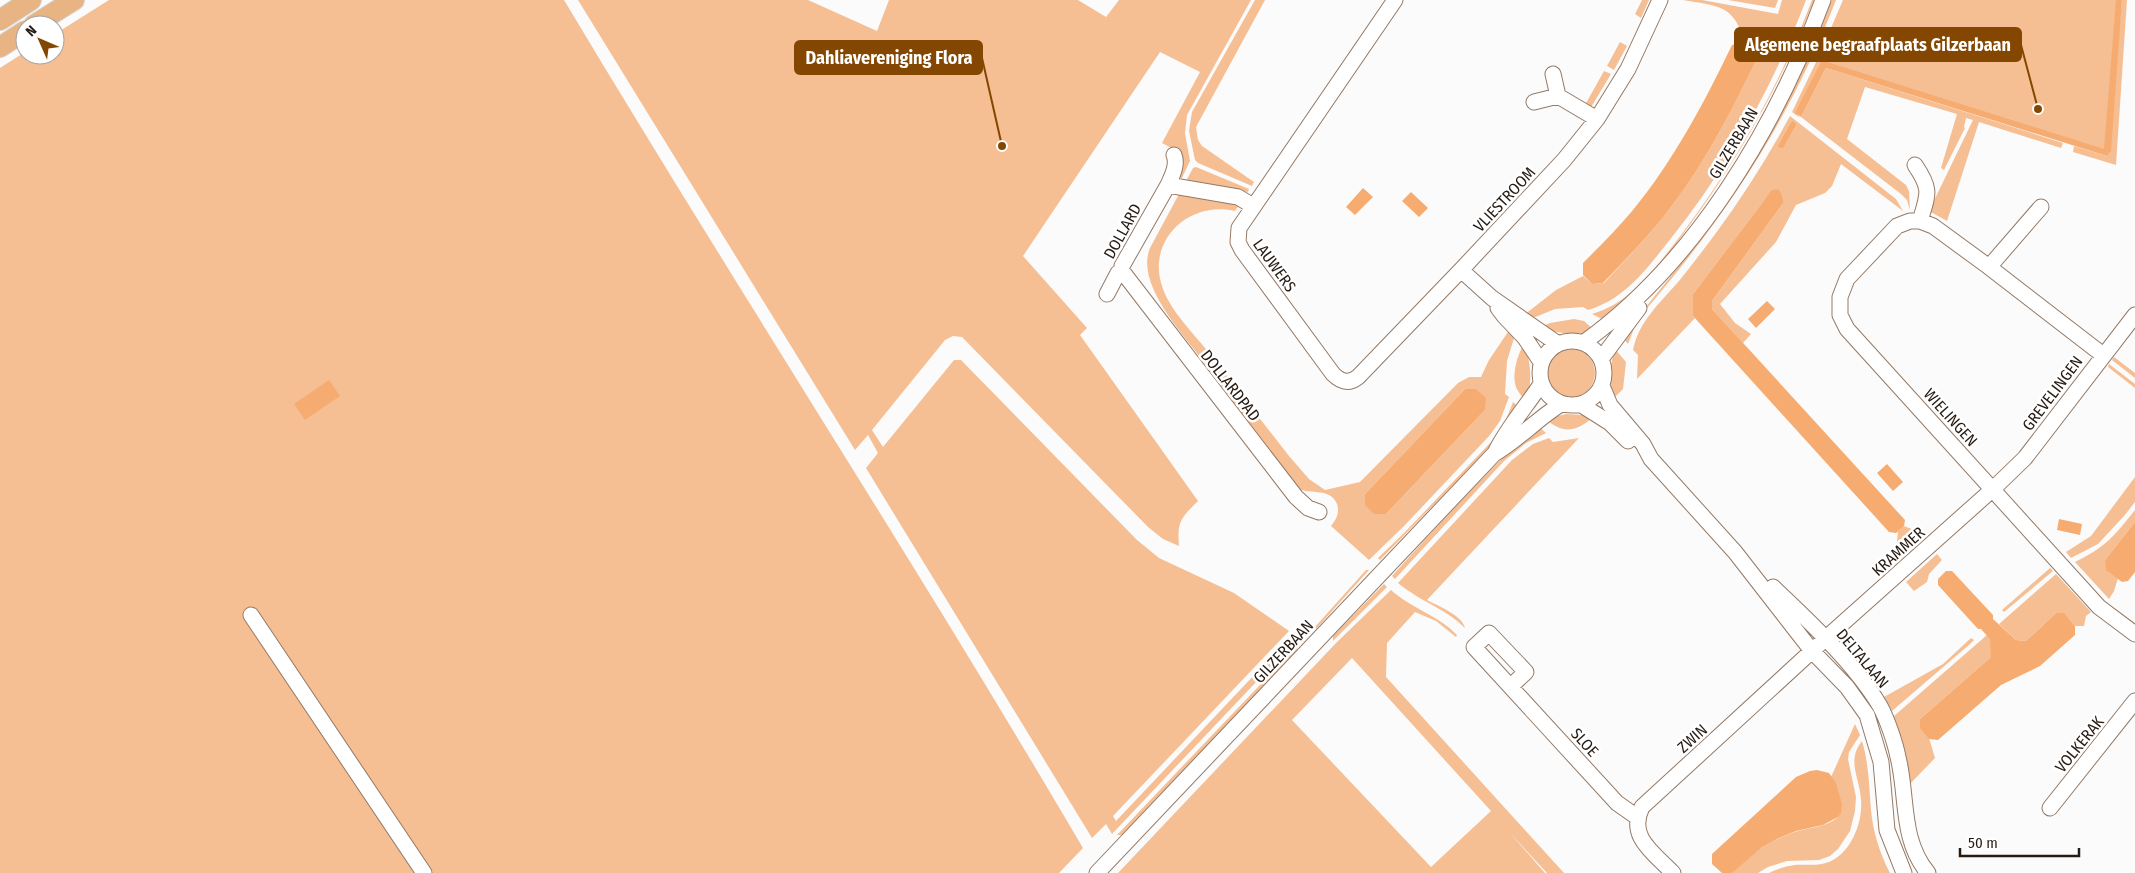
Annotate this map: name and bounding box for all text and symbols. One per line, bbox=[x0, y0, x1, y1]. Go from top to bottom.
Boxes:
north arrow bbox=[15, 15, 65, 65]
text: N bbox=[22, 22, 40, 40]
callout: Algemene begraafplaats Gilzerbaan bbox=[1735, 28, 2021, 61]
text: Algemene begraafplaats Gilzerbaan bbox=[1744, 34, 2011, 56]
callout: Dahliavereniging Flora bbox=[795, 41, 982, 74]
text: Dahliavereniging Flora bbox=[806, 47, 972, 69]
street label: GILZERBAAN bbox=[1705, 104, 1762, 182]
street label: VLIESTROOM bbox=[1470, 163, 1539, 236]
street label: DOLLARD bbox=[1100, 200, 1145, 262]
street label: LAUWERS bbox=[1249, 235, 1300, 296]
street label: DOLLARDPAD bbox=[1197, 346, 1264, 425]
street label: GREVELINGEN bbox=[2018, 352, 2087, 434]
street label: WIELINGEN bbox=[1920, 385, 1981, 450]
street label: KRAMMER bbox=[1868, 523, 1929, 580]
street label: GILZERBAAN bbox=[1249, 616, 1317, 687]
street label: DELTALAAN bbox=[1832, 625, 1893, 692]
street label: VOLKERAK bbox=[2051, 712, 2108, 776]
street label: ZWIN bbox=[1674, 720, 1711, 757]
street label: SLOE bbox=[1567, 724, 1602, 761]
scale bar bbox=[1960, 826, 2079, 858]
text: 50 m bbox=[1968, 834, 1998, 852]

